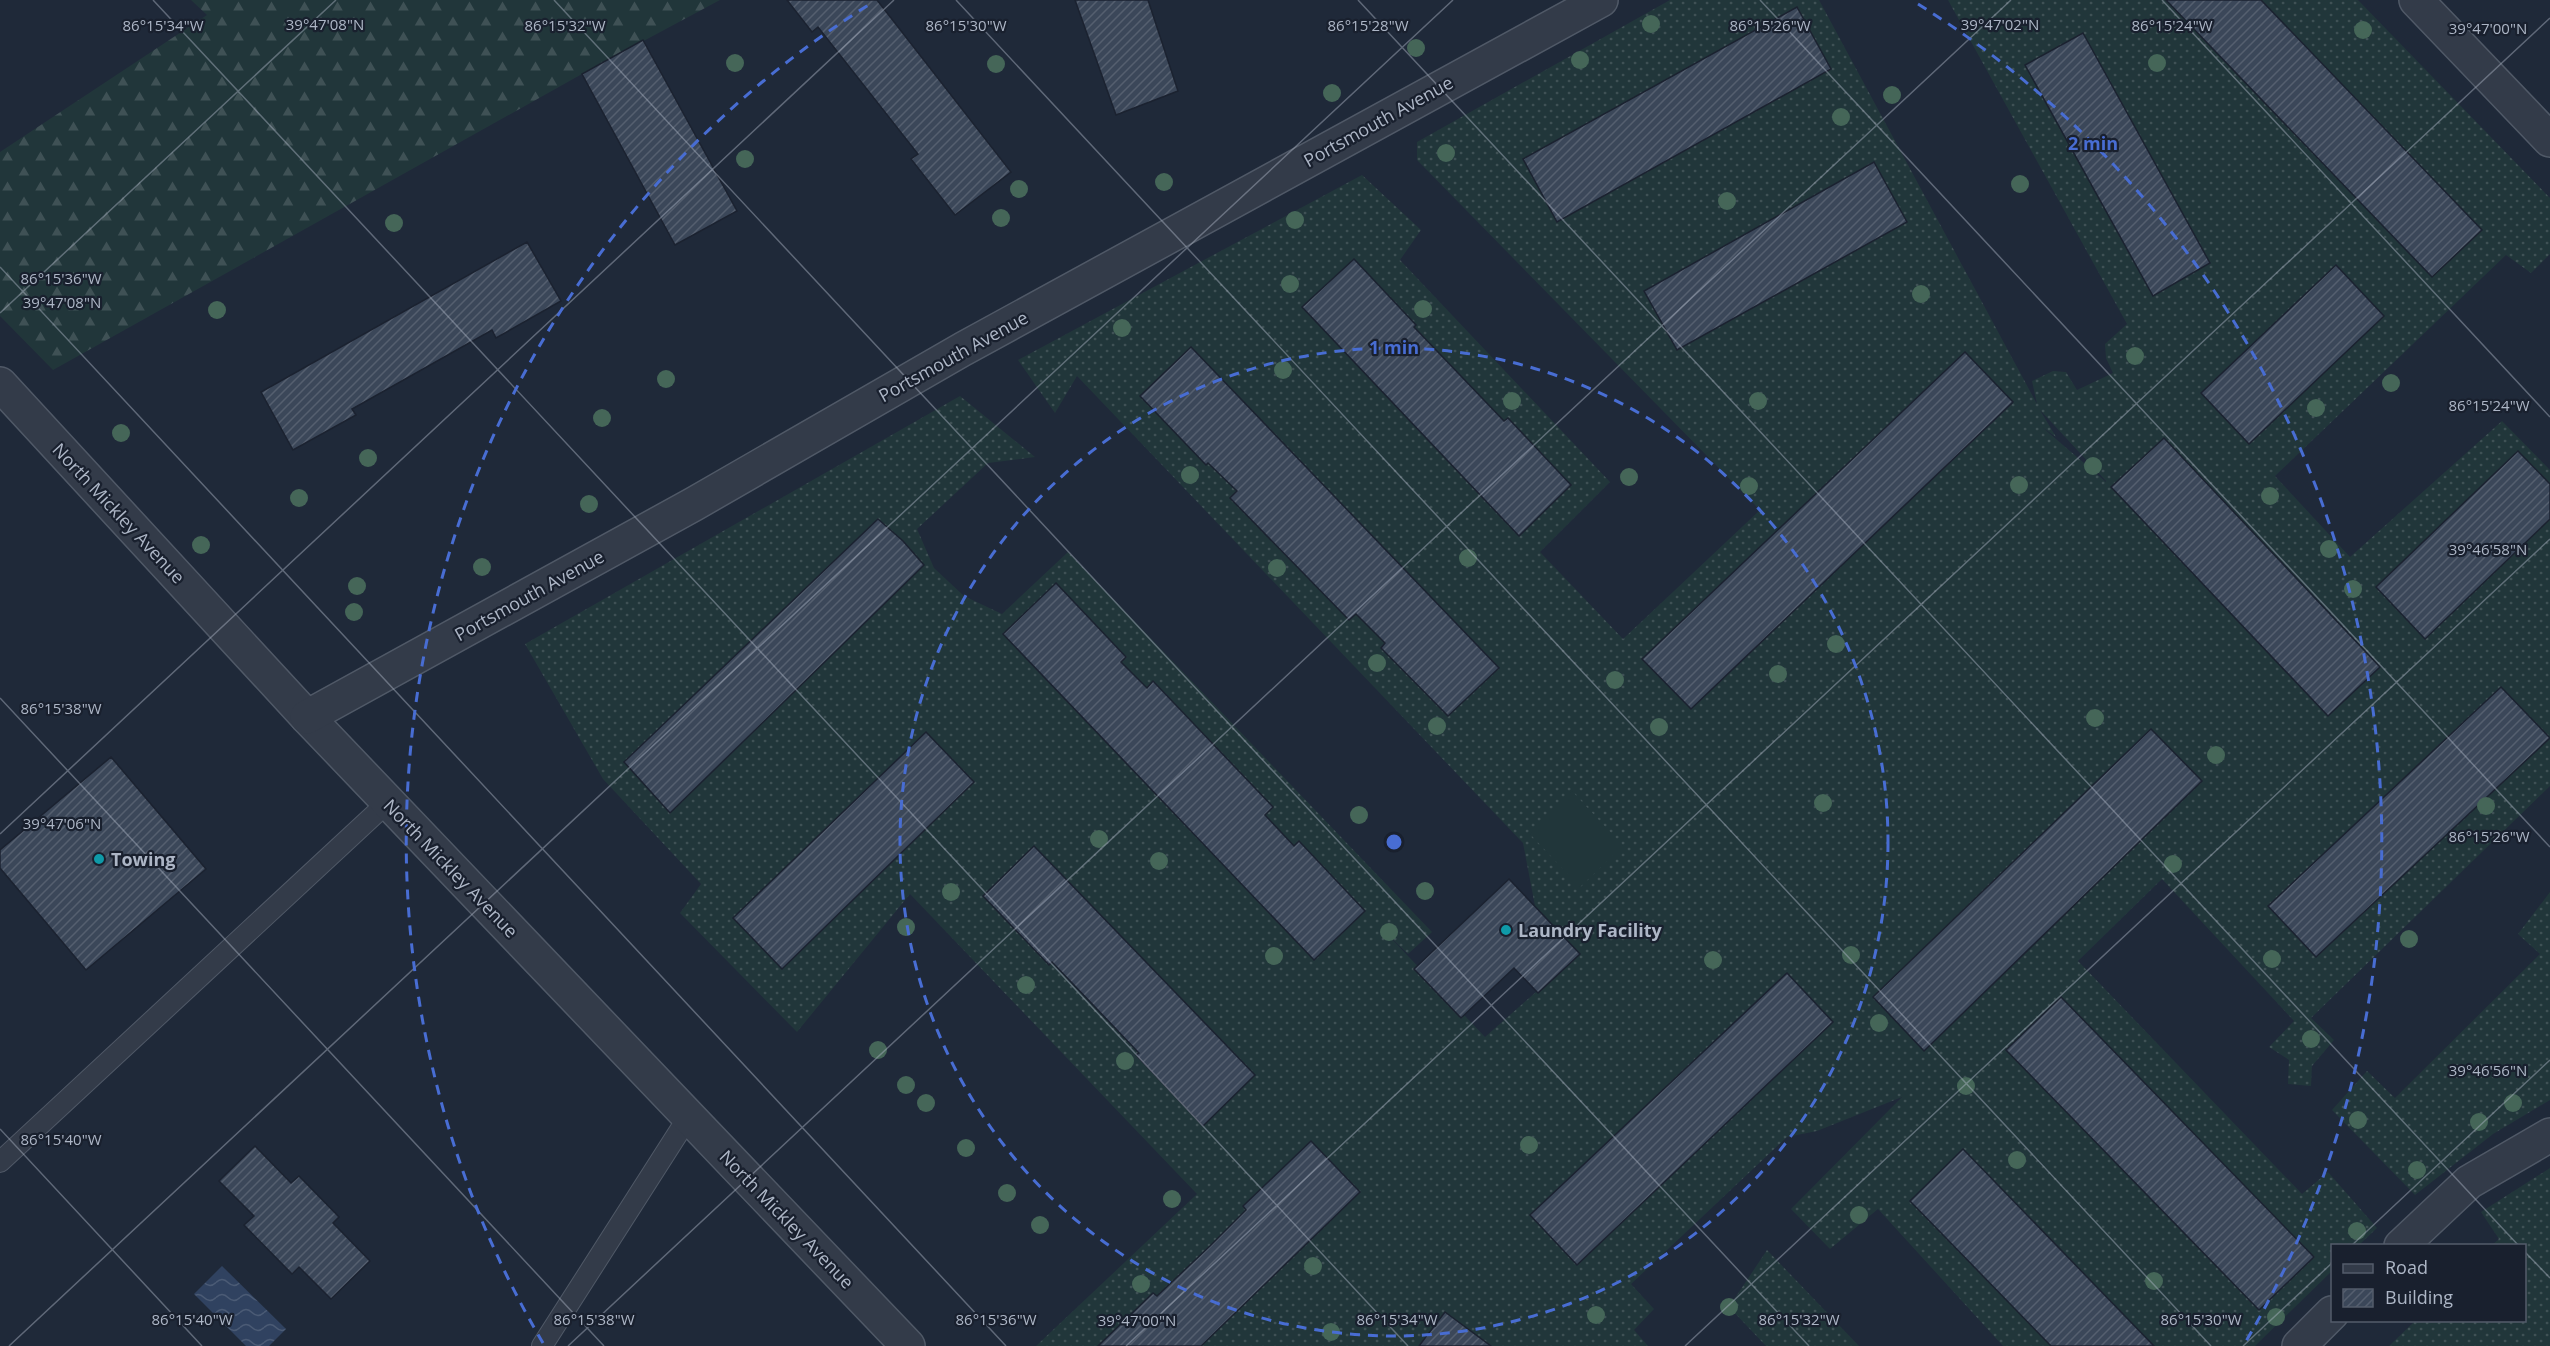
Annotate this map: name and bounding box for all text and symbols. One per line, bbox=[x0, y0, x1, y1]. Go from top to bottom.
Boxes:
text: 39°47'08"N bbox=[286, 14, 364, 34]
text: 39°47'02"N bbox=[1961, 14, 2039, 34]
text: 86°15'34"W bbox=[123, 15, 204, 35]
text: 86°15'32"W bbox=[525, 15, 606, 35]
text: 86°15'30"W bbox=[926, 15, 1007, 35]
text: 86°15'28"W bbox=[1328, 15, 1409, 35]
text: 86°15'26"W bbox=[1730, 15, 1811, 35]
text: 86°15'24"W bbox=[2132, 15, 2213, 35]
text: 39°47'00"N bbox=[2449, 18, 2527, 38]
street label: Portsmouth Avenue bbox=[1299, 70, 1457, 172]
text: 2 min bbox=[2068, 131, 2118, 155]
text: 86°15'36"W bbox=[21, 268, 102, 288]
text: 39°47'08"N bbox=[23, 292, 101, 312]
street label: Portsmouth Avenue bbox=[874, 305, 1032, 407]
text: 1 min bbox=[1369, 335, 1419, 359]
text: 86°15'24"W bbox=[2449, 395, 2530, 415]
street label: North Mickley Avenue bbox=[48, 438, 190, 588]
text: 39°46'58"N bbox=[2449, 539, 2527, 559]
street label: Portsmouth Avenue bbox=[450, 544, 608, 646]
text: 86°15'38"W bbox=[21, 698, 102, 718]
street label: North Mickley Avenue bbox=[379, 794, 523, 942]
text: 39°47'06"N bbox=[23, 813, 101, 833]
text: 86°15'26"W bbox=[2449, 826, 2530, 846]
centre of rings bbox=[1384, 832, 1404, 852]
place label: Towing bbox=[111, 847, 175, 871]
marker: Towing bbox=[92, 852, 106, 866]
place label: Laundry Facility bbox=[1518, 918, 1662, 942]
marker: Laundry Facility bbox=[1499, 923, 1513, 937]
text: 39°46'56"N bbox=[2449, 1060, 2527, 1080]
text: 86°15'40"W bbox=[21, 1129, 102, 1149]
street label: North Mickley Avenue bbox=[715, 1145, 859, 1293]
legend bbox=[2331, 1244, 2526, 1322]
text: Road bbox=[2385, 1255, 2428, 1279]
text: Building bbox=[2385, 1285, 2453, 1309]
text: 86°15'40"W bbox=[152, 1309, 233, 1329]
text: 86°15'38"W bbox=[554, 1309, 635, 1329]
text: 86°15'36"W bbox=[956, 1309, 1037, 1329]
text: 86°15'34"W bbox=[1357, 1309, 1438, 1329]
text: 86°15'32"W bbox=[1759, 1309, 1840, 1329]
text: 86°15'30"W bbox=[2161, 1309, 2242, 1329]
text: 39°47'00"N bbox=[1098, 1310, 1176, 1330]

